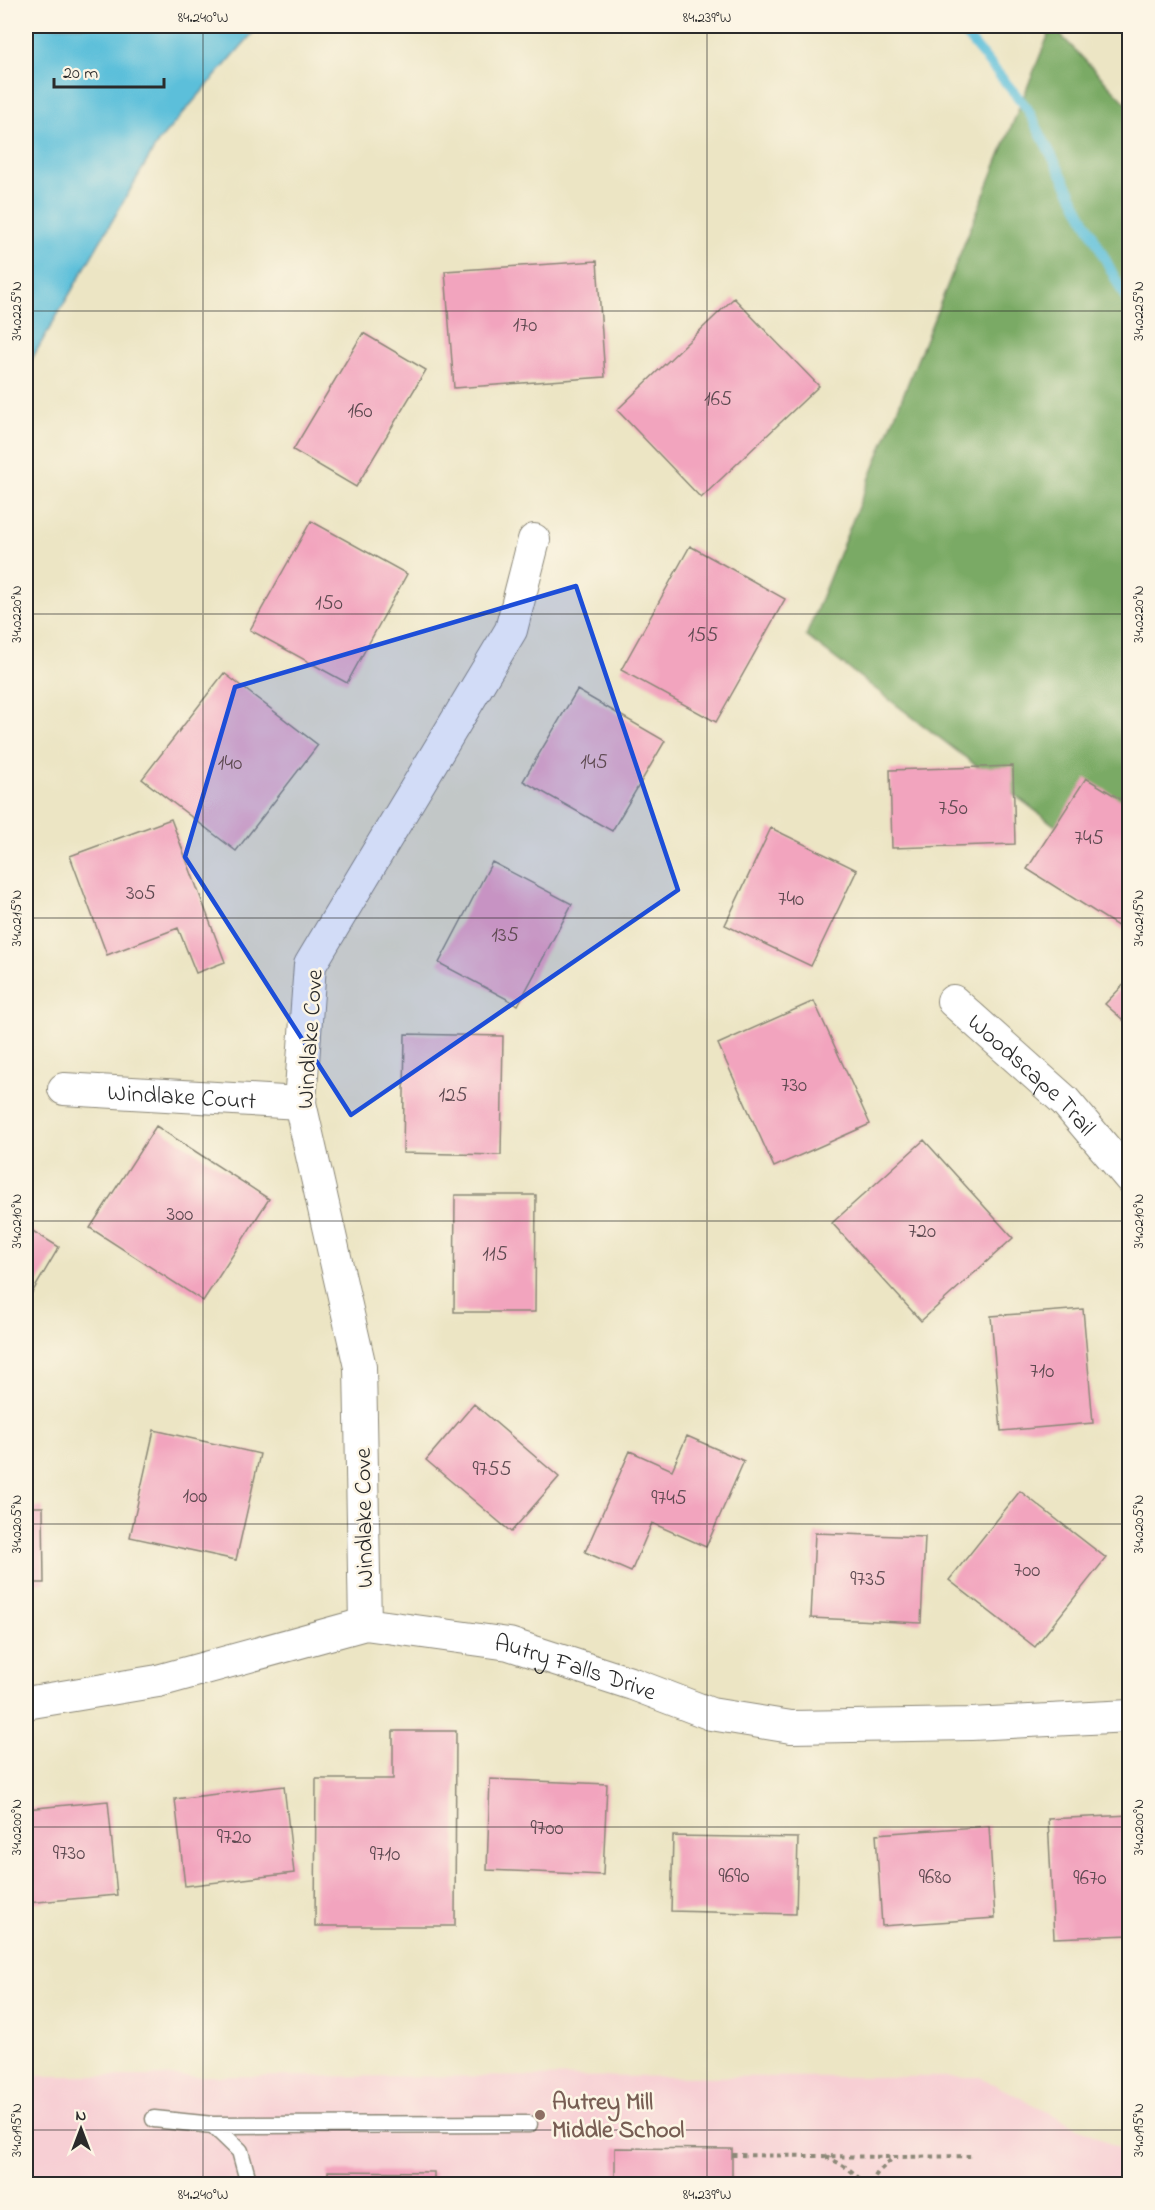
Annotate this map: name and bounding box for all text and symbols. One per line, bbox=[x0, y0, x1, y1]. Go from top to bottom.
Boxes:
text: 84.240°W bbox=[178, 7, 228, 29]
text: 84.239°W bbox=[683, 7, 731, 29]
scale bar bbox=[54, 51, 164, 89]
text: 20 m bbox=[63, 61, 98, 87]
text: 34.0225°N bbox=[6, 281, 28, 341]
text: 34.0225°N bbox=[1128, 281, 1150, 341]
house number: 170 bbox=[513, 311, 537, 341]
house number: 165 bbox=[704, 385, 732, 415]
house number: 160 bbox=[348, 397, 373, 427]
text: 34.0220°N bbox=[6, 585, 28, 643]
text: 34.0220°N bbox=[1128, 585, 1150, 643]
house number: 150 bbox=[315, 589, 343, 619]
house number: 155 bbox=[688, 621, 718, 651]
house number: 145 bbox=[580, 748, 608, 778]
house number: 140 bbox=[218, 749, 242, 779]
house number: 750 bbox=[938, 794, 968, 824]
house number: 745 bbox=[1074, 824, 1104, 854]
house number: 305 bbox=[126, 879, 156, 909]
house number: 740 bbox=[778, 885, 804, 915]
text: 34.0215°N bbox=[6, 890, 28, 946]
text: 34.0215°N bbox=[1128, 890, 1150, 946]
house number: 135 bbox=[491, 921, 519, 951]
street label: Windlake Cove bbox=[289, 968, 334, 1110]
street label: Woodscape Trail bbox=[959, 1007, 1103, 1145]
house number: 730 bbox=[781, 1071, 807, 1101]
street label: Windlake Court bbox=[106, 1077, 257, 1120]
house number: 125 bbox=[438, 1081, 468, 1111]
text: 34.0210°N bbox=[6, 1194, 28, 1248]
text: 34.0210°N bbox=[1128, 1194, 1150, 1248]
house number: 300 bbox=[167, 1200, 193, 1230]
house number: 720 bbox=[908, 1217, 936, 1247]
house number: 115 bbox=[482, 1240, 508, 1270]
house number: 710 bbox=[1030, 1357, 1054, 1387]
street label: Windlake Cove bbox=[347, 1447, 384, 1588]
house number: 9755 bbox=[473, 1455, 512, 1485]
house number: 100 bbox=[183, 1482, 207, 1512]
house number: 9745 bbox=[651, 1484, 687, 1514]
text: 34.0205°N bbox=[6, 1495, 28, 1553]
text: 34.0205°N bbox=[1128, 1495, 1150, 1553]
house number: 700 bbox=[1014, 1556, 1040, 1586]
house number: 9735 bbox=[850, 1565, 886, 1595]
street label: Autry Falls Drive bbox=[492, 1627, 661, 1711]
text: 34.0200°N bbox=[6, 1799, 28, 1855]
text: 34.0200°N bbox=[1128, 1799, 1150, 1855]
house number: 9700 bbox=[530, 1814, 564, 1844]
house number: 9720 bbox=[217, 1823, 251, 1853]
house number: 9730 bbox=[53, 1839, 85, 1869]
house number: 9710 bbox=[370, 1840, 400, 1870]
house number: 9690 bbox=[719, 1862, 749, 1892]
house number: 9680 bbox=[919, 1863, 951, 1893]
house number: 9670 bbox=[1073, 1864, 1107, 1894]
place label: Autrey Mill Middle School bbox=[552, 2086, 684, 2149]
north arrow bbox=[51, 2099, 111, 2159]
text: 34.0195°N bbox=[6, 2103, 28, 2157]
text: 34.0195°N bbox=[1128, 2103, 1150, 2157]
text: N bbox=[76, 2104, 87, 2128]
marker: Autrey Mill Middle School bbox=[533, 2108, 547, 2122]
text: 84.240°W bbox=[178, 2184, 228, 2206]
text: 84.239°W bbox=[683, 2184, 731, 2206]

